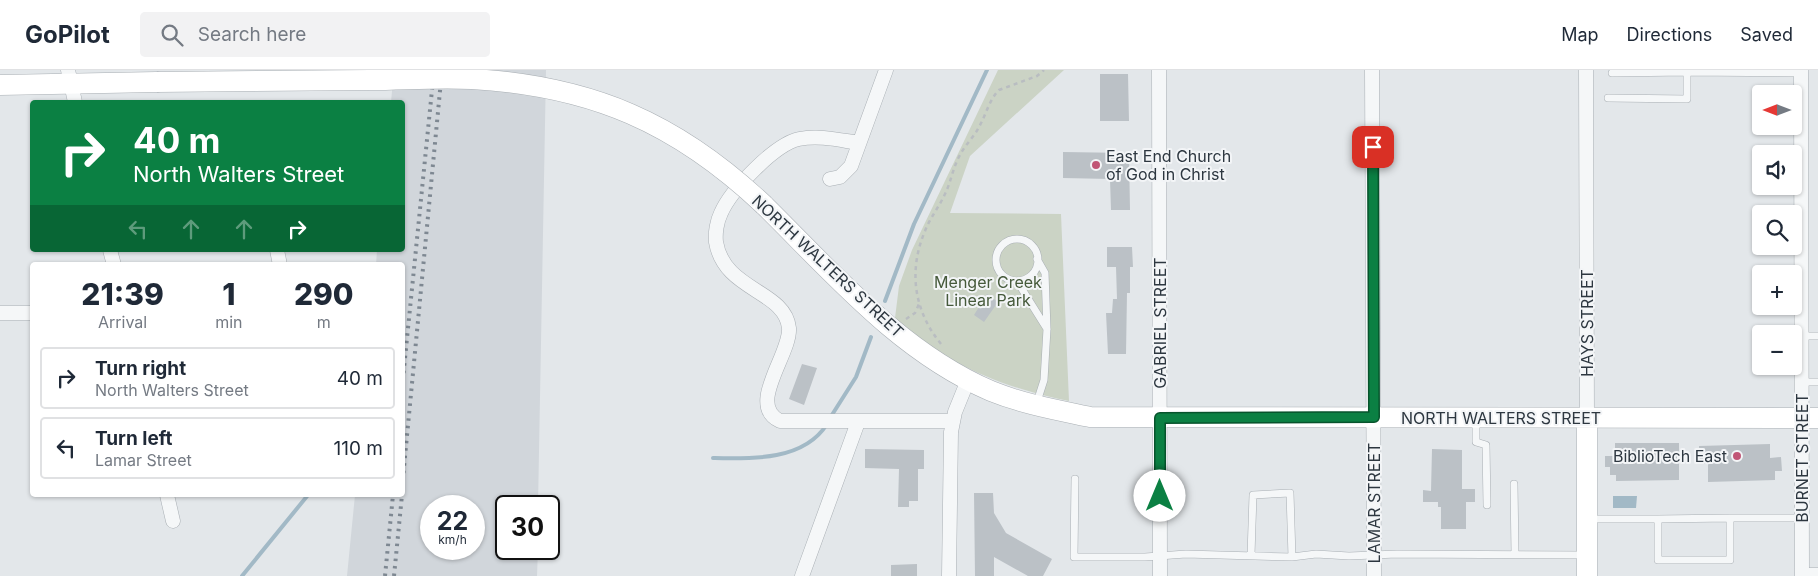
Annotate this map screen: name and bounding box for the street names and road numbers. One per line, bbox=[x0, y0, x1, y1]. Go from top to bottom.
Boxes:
street label: NORTH WALTERS STREET bbox=[748, 190, 908, 342]
street label: GABRIEL STREET bbox=[1150, 257, 1170, 389]
street label: HAYS STREET bbox=[1577, 269, 1597, 377]
street label: BURNET STREET bbox=[1792, 393, 1812, 523]
street label: NORTH WALTERS STREET bbox=[1401, 408, 1601, 428]
street label: LAMAR STREET bbox=[1364, 443, 1384, 563]

